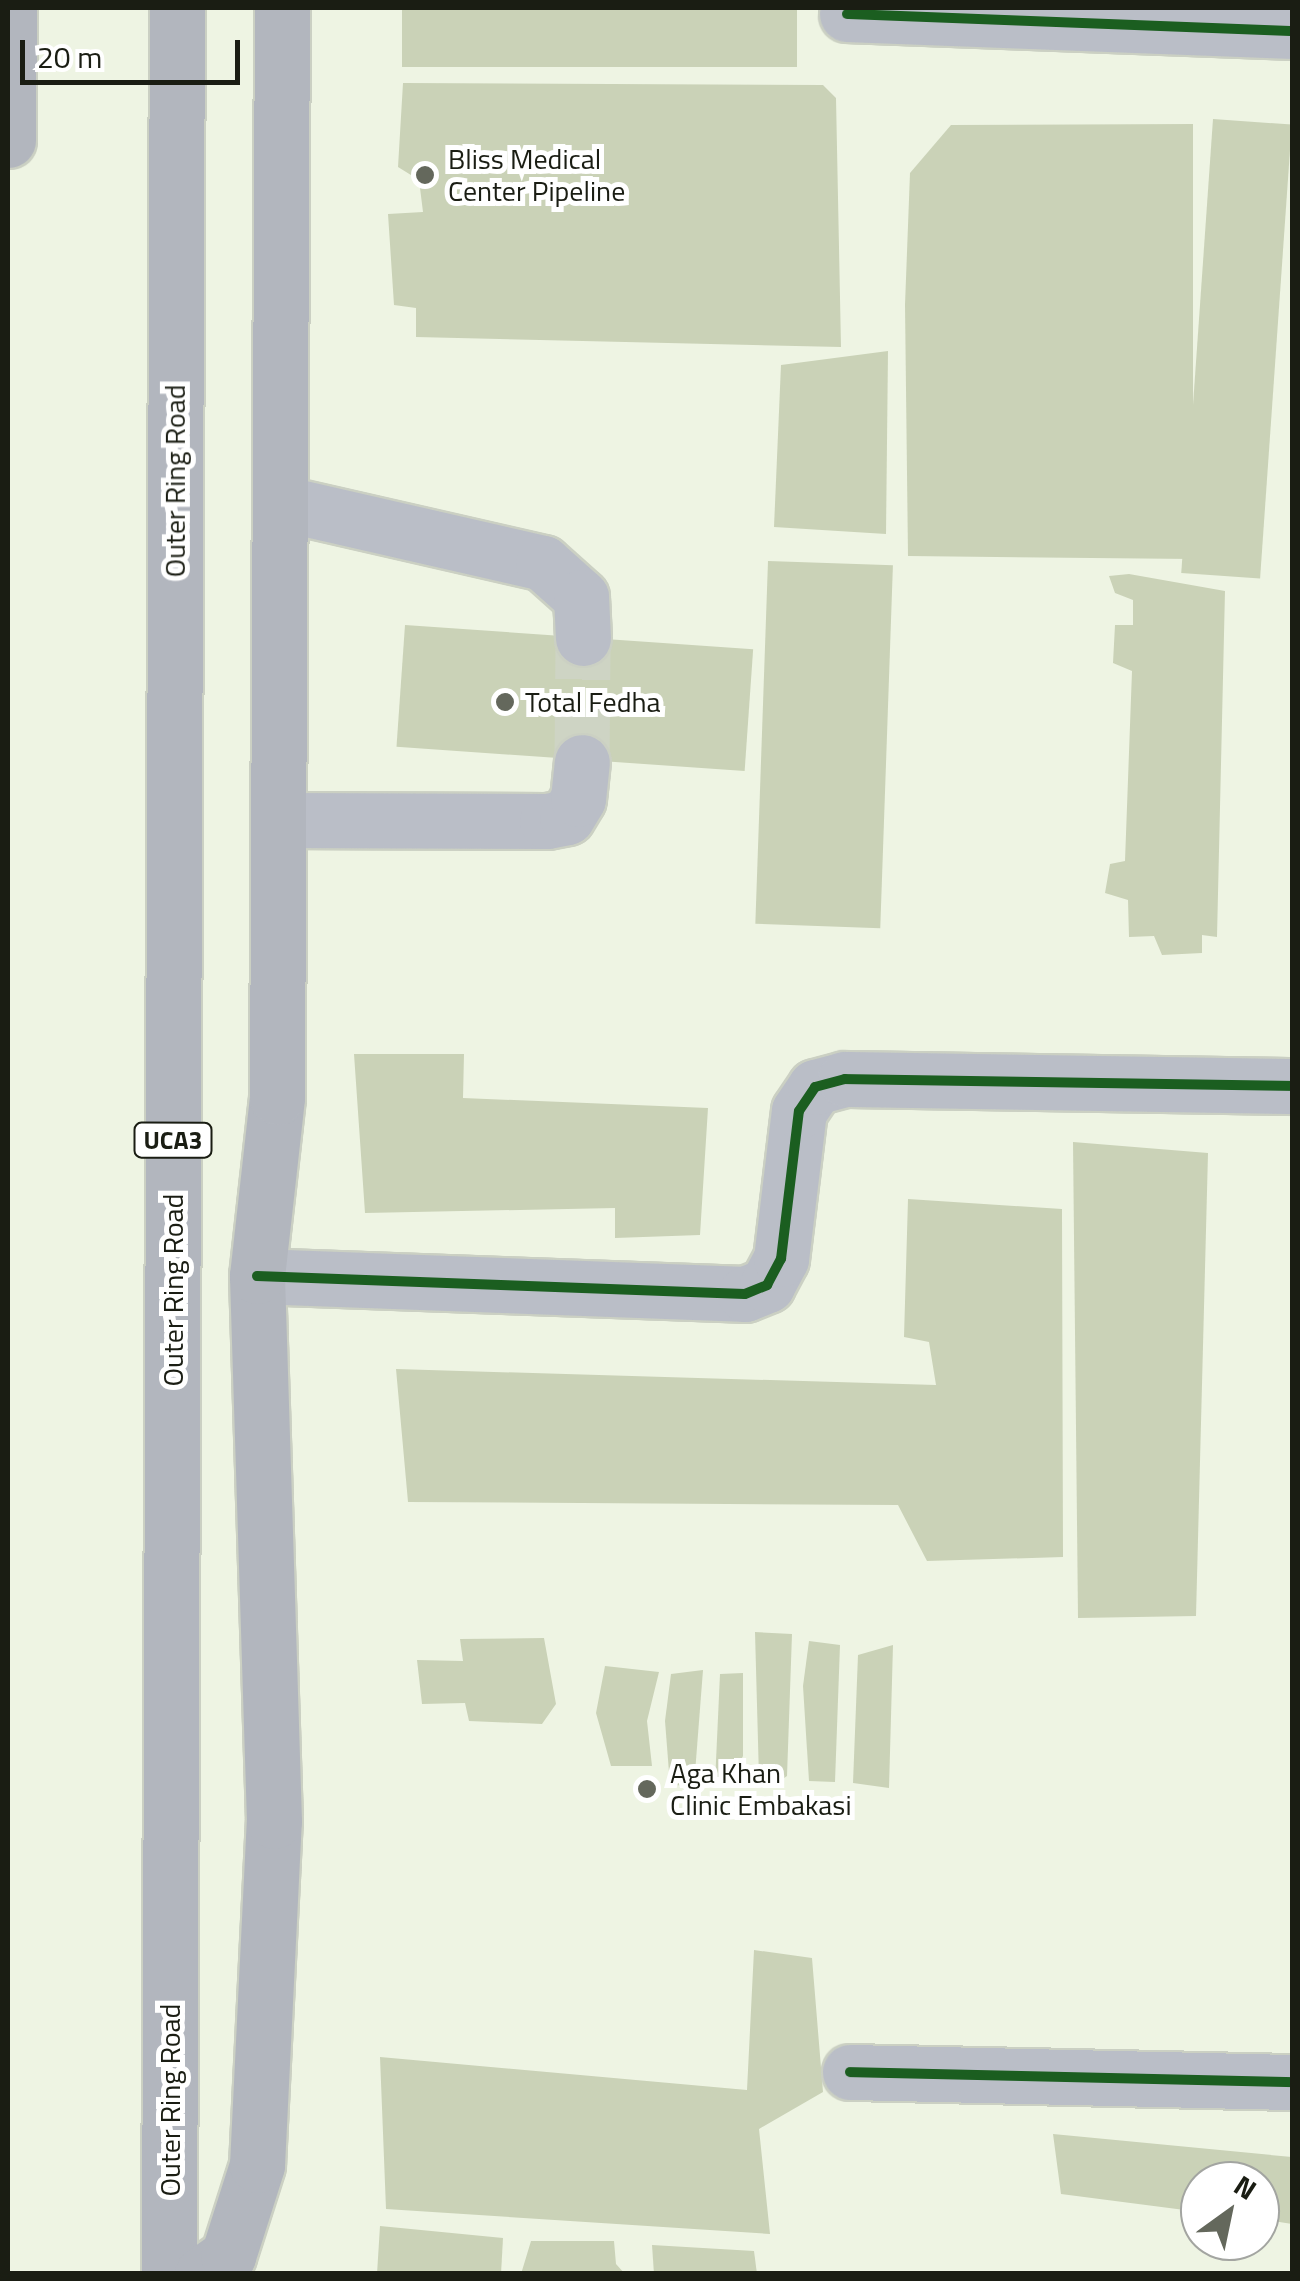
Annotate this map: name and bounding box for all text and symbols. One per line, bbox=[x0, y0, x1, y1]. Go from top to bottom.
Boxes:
scale bar bbox=[25, 20, 245, 82]
text: 20 m bbox=[37, 34, 102, 80]
place label: Bliss Medical Center Pipeline bbox=[448, 142, 625, 208]
marker: Bliss Medical Center Pipeline bbox=[412, 162, 438, 188]
street label: Outer Ring Road bbox=[158, 385, 192, 577]
place label: Total Fedha bbox=[525, 685, 661, 719]
marker: Total Fedha bbox=[494, 691, 516, 713]
road number: UCA3 bbox=[133, 1120, 213, 1160]
street label: Outer Ring Road bbox=[156, 1194, 190, 1386]
place label: Aga Khan Clinic Embakasi bbox=[670, 1756, 852, 1822]
marker: Aga Khan Clinic Embakasi bbox=[634, 1776, 660, 1802]
street label: Outer Ring Road bbox=[153, 2004, 187, 2196]
north arrow bbox=[1180, 2161, 1280, 2261]
text: N bbox=[1226, 2164, 1265, 2210]

